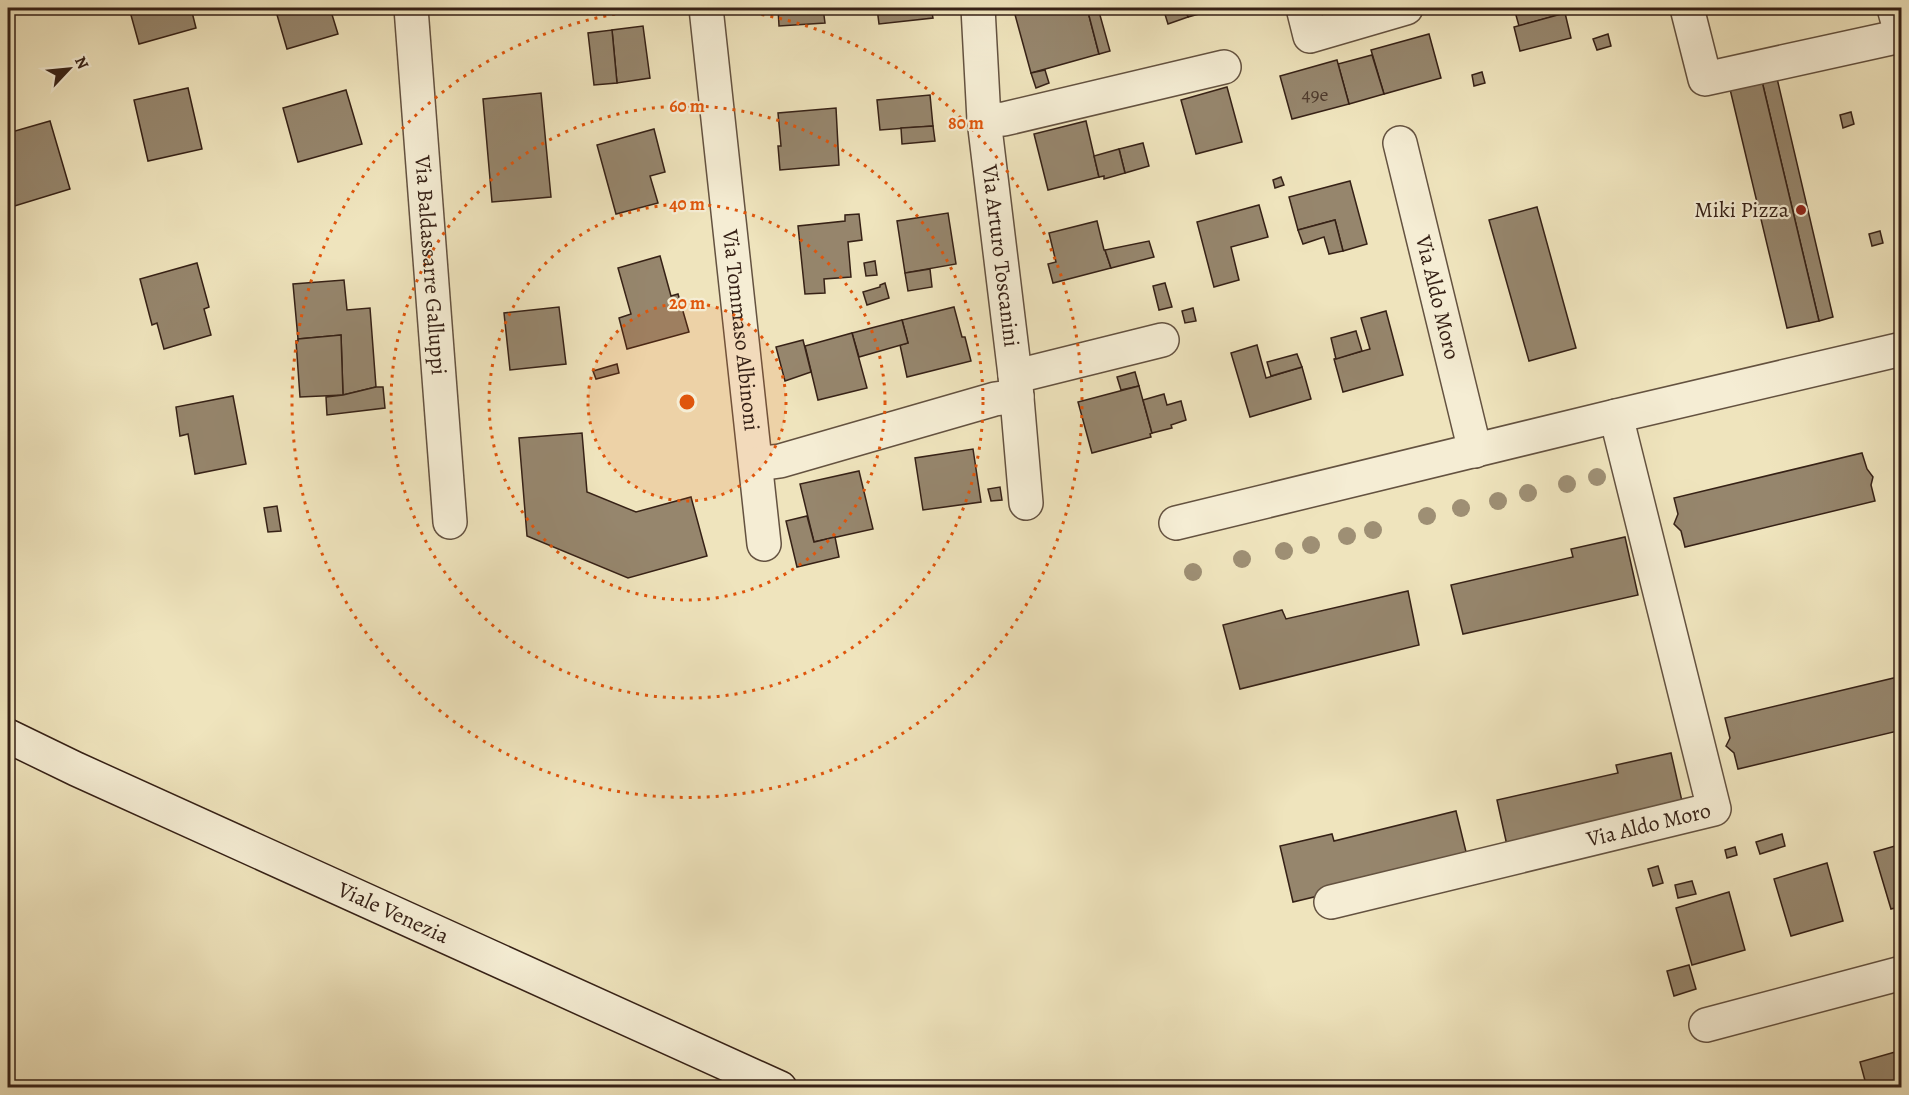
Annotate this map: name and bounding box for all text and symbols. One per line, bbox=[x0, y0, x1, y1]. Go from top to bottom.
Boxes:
north arrow bbox=[39, 39, 99, 99]
text: N bbox=[69, 53, 94, 73]
house number: 49e bbox=[1301, 81, 1329, 108]
text: 60 m bbox=[669, 94, 705, 118]
text: 80 m bbox=[948, 111, 984, 135]
street label: Via Baldassarre Galluppi bbox=[407, 153, 454, 376]
street label: Via Arturo Toscanini bbox=[974, 162, 1026, 349]
text: 40 m bbox=[669, 192, 705, 216]
place label: Miki Pizza bbox=[1694, 195, 1790, 225]
marker: Miki Pizza bbox=[1794, 203, 1808, 217]
street label: Via Tommaso Albinoni bbox=[715, 227, 767, 432]
street label: Via Aldo Moro bbox=[1408, 231, 1467, 363]
text: 20 m bbox=[669, 291, 705, 315]
centre of rings bbox=[677, 392, 697, 412]
street label: Via Aldo Moro bbox=[1583, 795, 1714, 855]
street label: Viale Venezia bbox=[332, 874, 454, 951]

